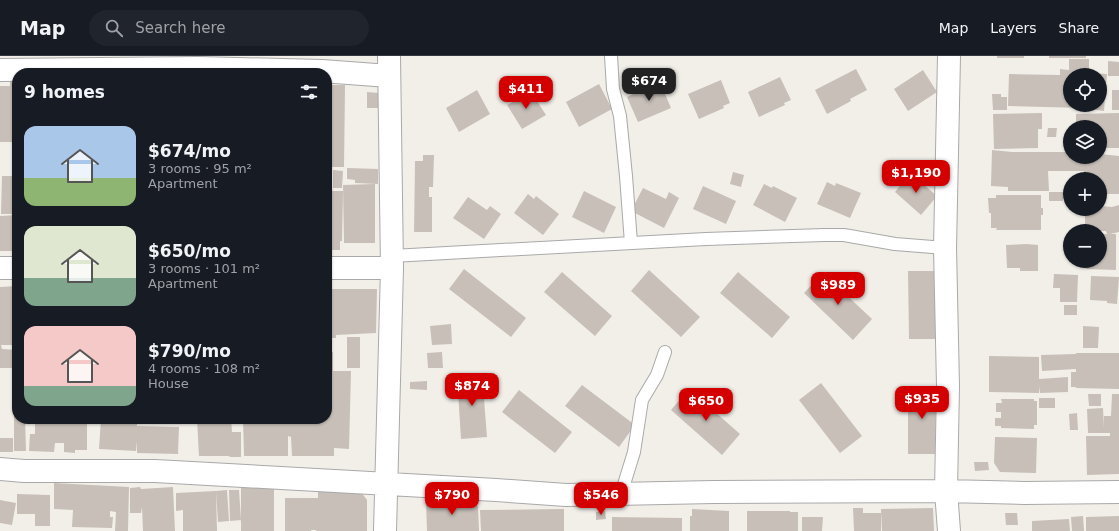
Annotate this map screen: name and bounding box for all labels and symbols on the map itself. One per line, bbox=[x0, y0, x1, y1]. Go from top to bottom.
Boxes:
pin: $674 bbox=[625, 68, 673, 102]
pin: $411 bbox=[502, 76, 550, 110]
pin: $1,190 bbox=[883, 160, 949, 194]
pin: $989 bbox=[814, 272, 862, 306]
pin: $874 bbox=[448, 373, 496, 407]
pin: $935 bbox=[898, 386, 946, 420]
pin: $650 bbox=[682, 388, 730, 422]
pin: $790 bbox=[428, 482, 476, 516]
pin: $546 bbox=[577, 482, 625, 516]

